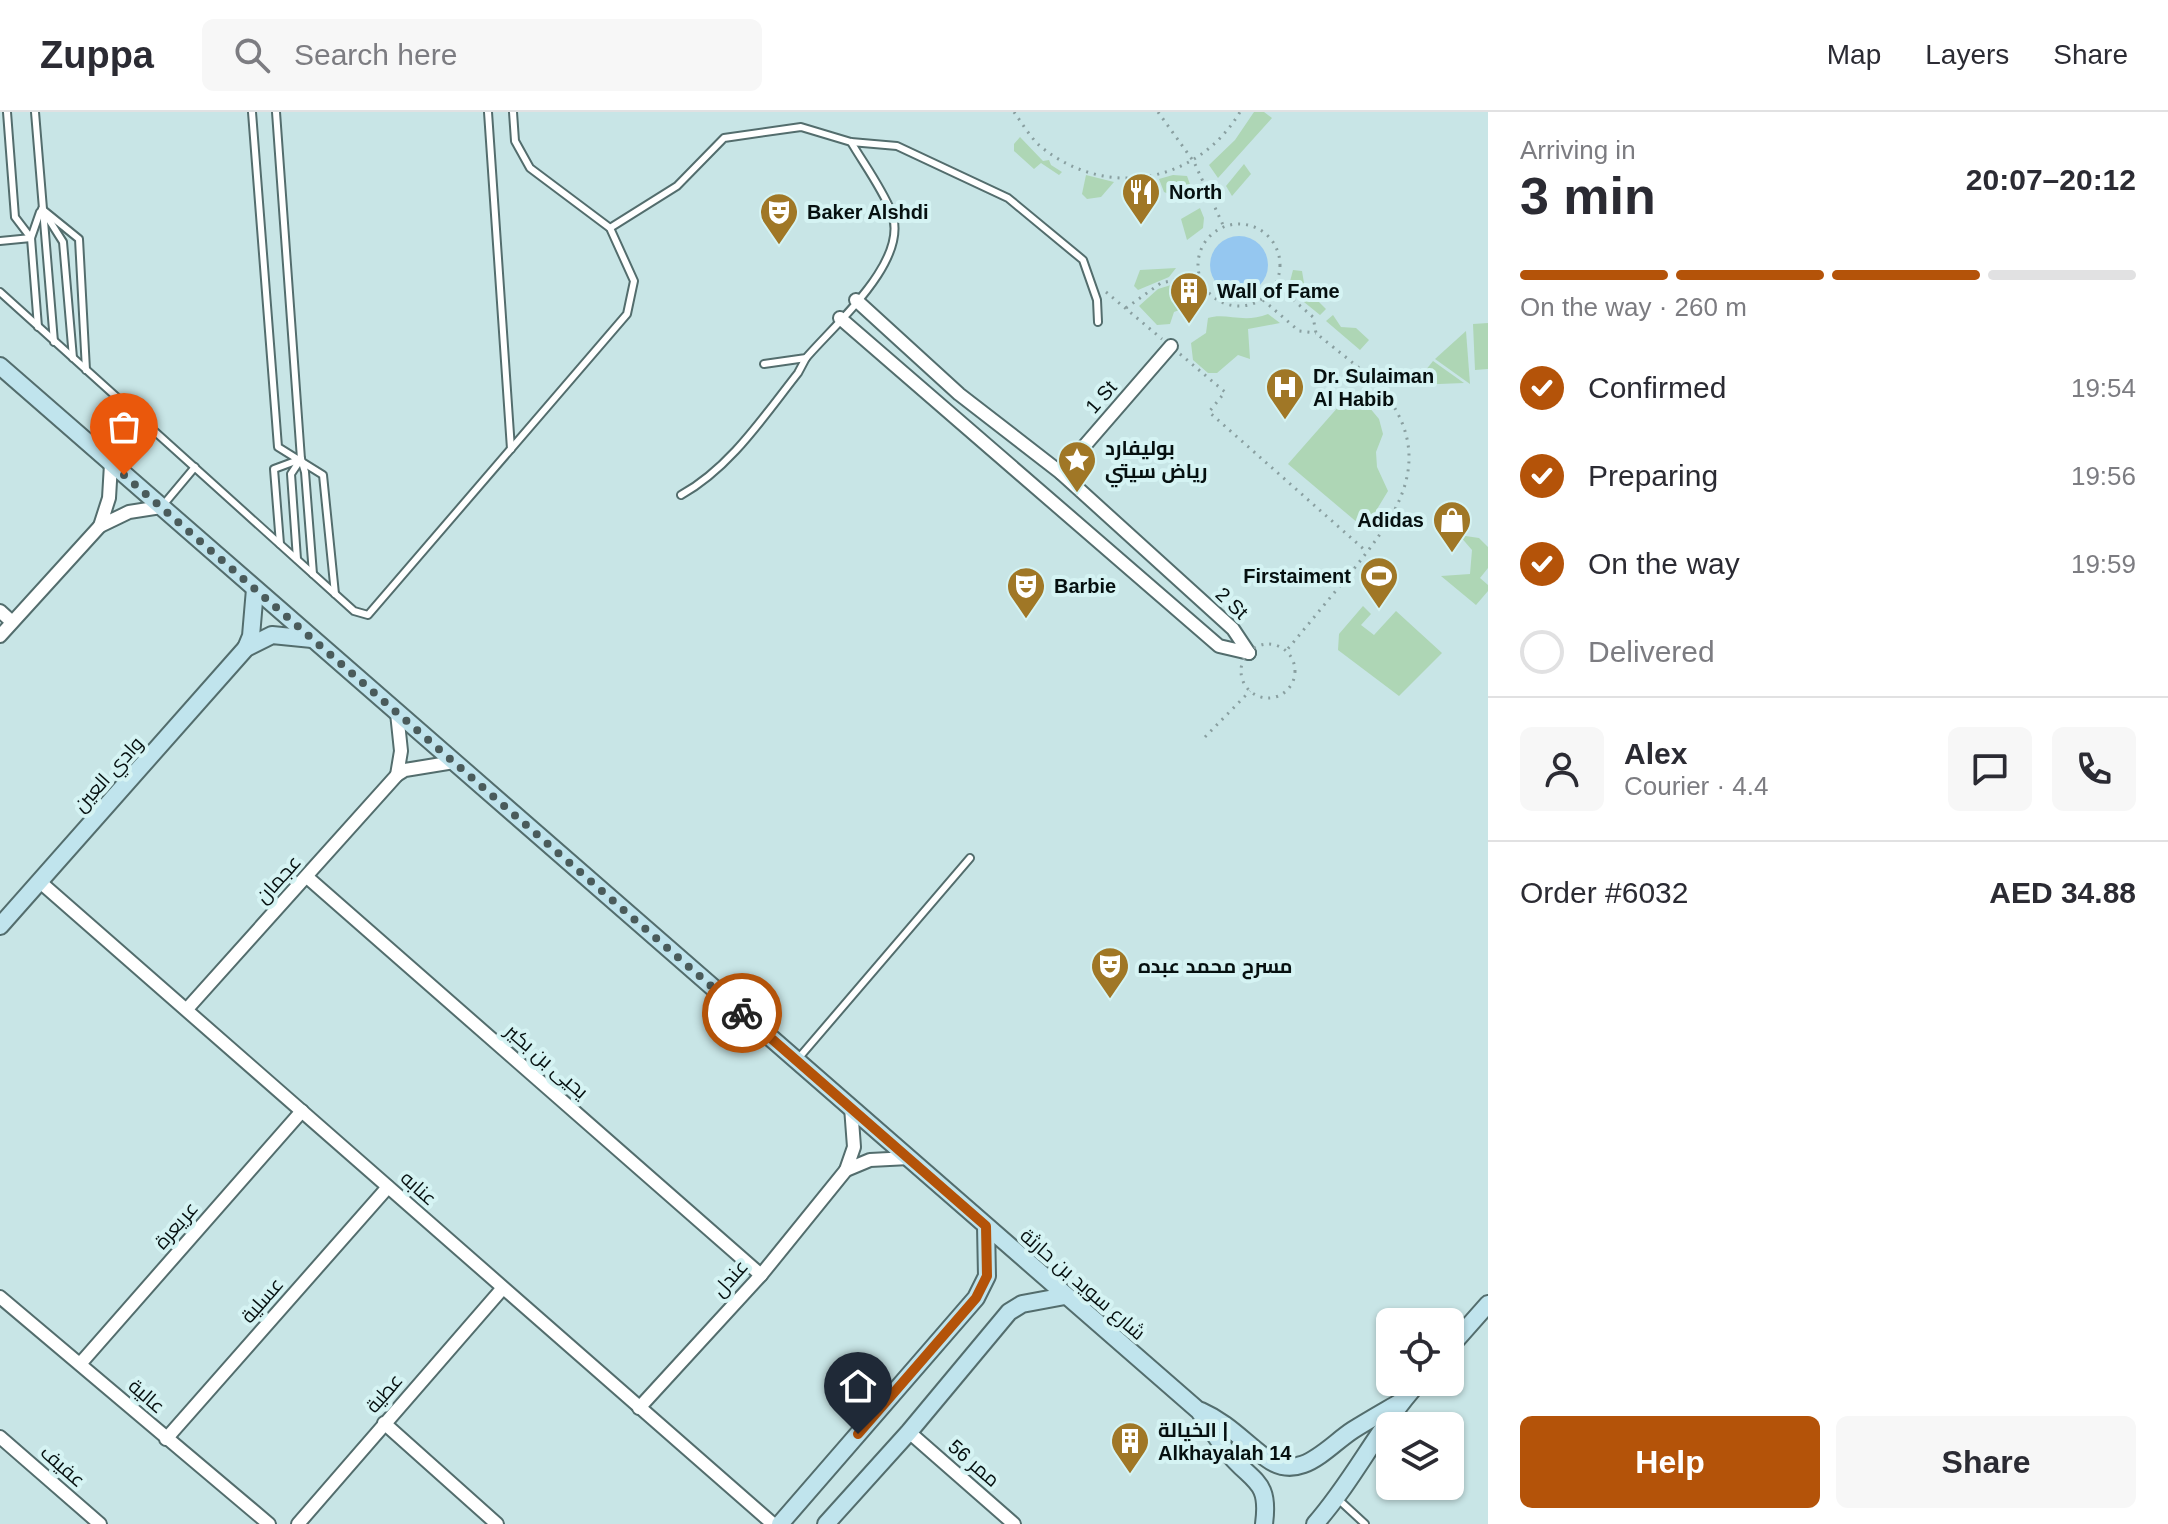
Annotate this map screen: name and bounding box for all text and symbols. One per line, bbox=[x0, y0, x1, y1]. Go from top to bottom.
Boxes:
search box bbox=[202, 19, 762, 91]
icon: search bbox=[230, 33, 274, 77]
text: Zuppa bbox=[40, 34, 154, 76]
text: Search here bbox=[294, 38, 457, 71]
text: Map bbox=[1827, 39, 1881, 70]
text: Layers bbox=[1925, 39, 2009, 70]
text: Share bbox=[2053, 39, 2128, 70]
text: Arriving in bbox=[1520, 135, 1636, 165]
text: 20:07–20:12 bbox=[1966, 163, 2136, 196]
text: 3 min bbox=[1520, 167, 1656, 225]
restaurant icon: North bbox=[1120, 171, 1162, 226]
place label: North bbox=[1169, 181, 1222, 203]
theatre icon: Baker Alshdi bbox=[758, 191, 800, 246]
place label: Baker Alshdi bbox=[807, 201, 929, 223]
building icon: Wall of Fame bbox=[1168, 270, 1210, 325]
place label: Wall of Fame bbox=[1217, 280, 1340, 302]
text: On the way · 260 m bbox=[1520, 292, 1747, 322]
place label: Dr. Sulaiman Al Habib bbox=[1313, 365, 1434, 410]
hospital icon: Dr. Sulaiman Al Habib bbox=[1264, 366, 1306, 421]
icon: check bbox=[1520, 366, 1564, 410]
text: Confirmed bbox=[1588, 371, 1726, 404]
text: 19:54 bbox=[2071, 373, 2136, 403]
street label: 1 St bbox=[1081, 376, 1121, 418]
pin bbox=[90, 393, 158, 475]
icon: bag bbox=[102, 405, 146, 449]
place label: بوليفارد رياض سيتي bbox=[1105, 437, 1208, 488]
place icon: بوليفارد رياض سيتي bbox=[1056, 439, 1098, 494]
icon: check bbox=[1520, 454, 1564, 498]
text: Preparing bbox=[1588, 459, 1718, 492]
text: 19:56 bbox=[2071, 461, 2136, 491]
shop icon: Adidas bbox=[1431, 499, 1473, 554]
place label: Adidas bbox=[1357, 509, 1424, 531]
icon: check bbox=[1520, 542, 1564, 586]
text: On the way bbox=[1588, 547, 1740, 580]
text: 19:59 bbox=[2071, 549, 2136, 579]
sports icon: Firstaiment bbox=[1358, 555, 1400, 610]
theatre icon: Barbie bbox=[1005, 565, 1047, 620]
place label: Firstaiment bbox=[1243, 565, 1351, 587]
place label: Barbie bbox=[1054, 575, 1116, 597]
street label: 2 St bbox=[1212, 583, 1253, 624]
text: Delivered bbox=[1588, 635, 1715, 668]
button: person bbox=[1520, 727, 1604, 811]
button: chat bbox=[1948, 727, 2032, 811]
button: phone bbox=[2052, 727, 2136, 811]
street label: وادي العين bbox=[69, 732, 151, 819]
text: Alex bbox=[1624, 737, 1687, 770]
text: Courier · 4.4 bbox=[1624, 771, 1769, 801]
street label: عجمان bbox=[251, 851, 307, 909]
text: Order #6032 bbox=[1520, 876, 1688, 909]
text: AED 34.88 bbox=[1989, 876, 2136, 909]
theatre icon: مسرح محمد عبده bbox=[1089, 945, 1131, 1000]
place label: مسرح محمد عبده bbox=[1138, 955, 1293, 980]
courier bbox=[702, 973, 782, 1053]
icon: bike bbox=[720, 991, 764, 1035]
street label: يحيى بن بكير bbox=[499, 1019, 593, 1105]
street label: عنابه bbox=[397, 1166, 441, 1210]
street label: عريعرة bbox=[150, 1197, 203, 1254]
street label: شارع سويد بن حارثة bbox=[1014, 1224, 1150, 1346]
street label: عندل bbox=[708, 1255, 754, 1302]
street label: عسلية bbox=[236, 1273, 288, 1327]
map controls bbox=[1376, 1308, 1464, 1500]
button: locate bbox=[1376, 1308, 1464, 1396]
pin bbox=[824, 1352, 892, 1434]
icon: home bbox=[836, 1364, 880, 1408]
street label: عطية bbox=[361, 1369, 407, 1417]
street label: عالية bbox=[124, 1374, 170, 1418]
button: layers bbox=[1376, 1412, 1464, 1500]
button: Help bbox=[1520, 1416, 1820, 1508]
button: Share bbox=[1836, 1416, 2136, 1508]
place label: الخيالة | Alkhayalah 14 bbox=[1158, 1419, 1292, 1464]
building icon: الخيالة | Alkhayalah 14 bbox=[1109, 1420, 1151, 1475]
street label: ممر 56 bbox=[943, 1435, 1004, 1492]
street label: عفيف bbox=[36, 1441, 90, 1491]

